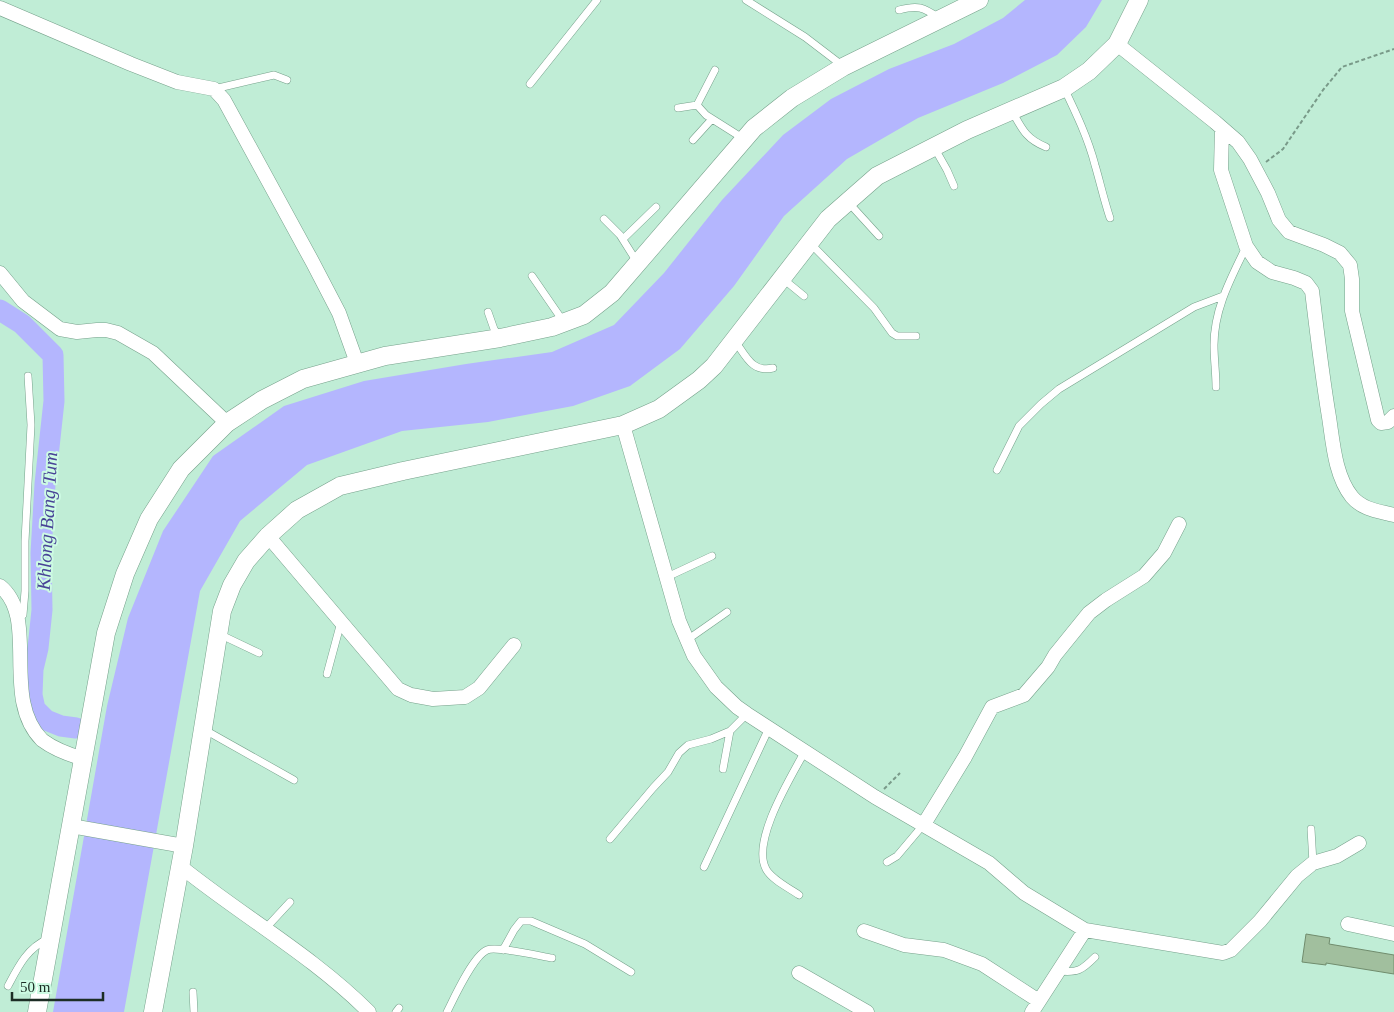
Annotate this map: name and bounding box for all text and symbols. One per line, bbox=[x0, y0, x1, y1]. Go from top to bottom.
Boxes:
water label: Khlong Bang Tum bbox=[33, 451, 61, 592]
scale bar bbox=[12, 970, 104, 1002]
text: 50 m bbox=[20, 979, 51, 995]

